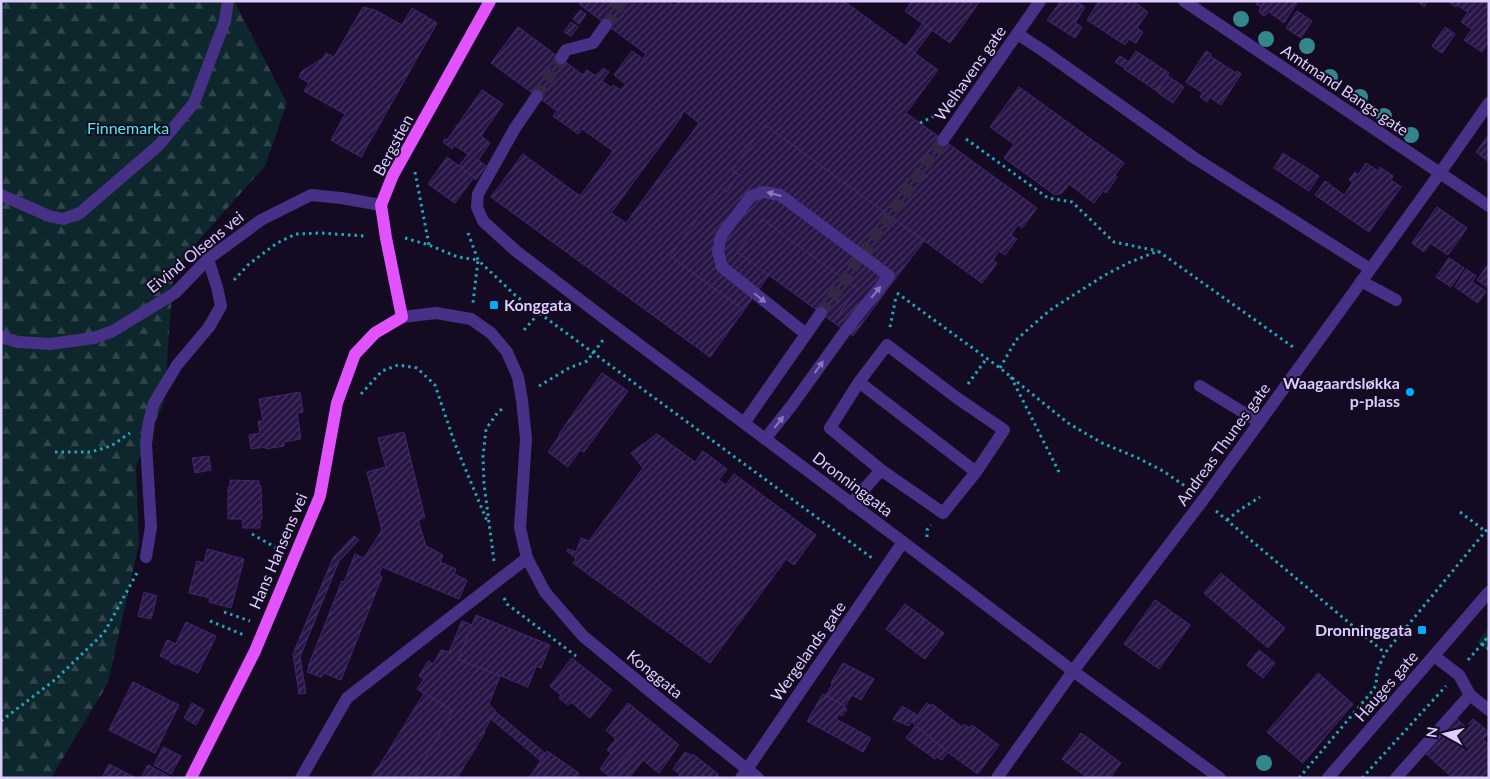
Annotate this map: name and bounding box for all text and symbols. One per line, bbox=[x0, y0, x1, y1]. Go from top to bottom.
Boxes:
street label: Welhavens gate bbox=[930, 22, 1009, 124]
street label: Amtmand Bangs gate bbox=[1278, 40, 1413, 139]
street label: Bergstien bbox=[368, 111, 417, 179]
park label: Finnemarka bbox=[87, 118, 169, 137]
one-way arrow bbox=[766, 190, 781, 198]
street label: Eivind Olsens vei bbox=[143, 207, 247, 296]
one-way arrow bbox=[871, 285, 882, 298]
one-way arrow bbox=[754, 292, 767, 303]
place label: Konggata bbox=[504, 295, 572, 314]
marker: Konggata bbox=[488, 299, 500, 311]
one-way arrow bbox=[814, 360, 824, 374]
place label: Waagaardsløkka p-plass bbox=[1283, 373, 1400, 410]
street label: Andreas Thunes gate bbox=[1172, 379, 1273, 509]
marker: Waagaardsløkka p-plass bbox=[1404, 386, 1416, 398]
one-way arrow bbox=[773, 416, 784, 429]
street label: Dronninggata bbox=[810, 447, 897, 520]
street label: Hans Hansens vei bbox=[245, 490, 311, 612]
street label: Wergelands gate bbox=[766, 597, 849, 704]
place label: Dronninggata bbox=[1315, 620, 1412, 639]
marker: Dronninggata bbox=[1416, 624, 1428, 636]
street label: Konggata bbox=[624, 645, 687, 702]
street label: Hauges gate bbox=[1350, 647, 1421, 725]
north arrow bbox=[1420, 709, 1470, 759]
text: N bbox=[1422, 726, 1441, 739]

